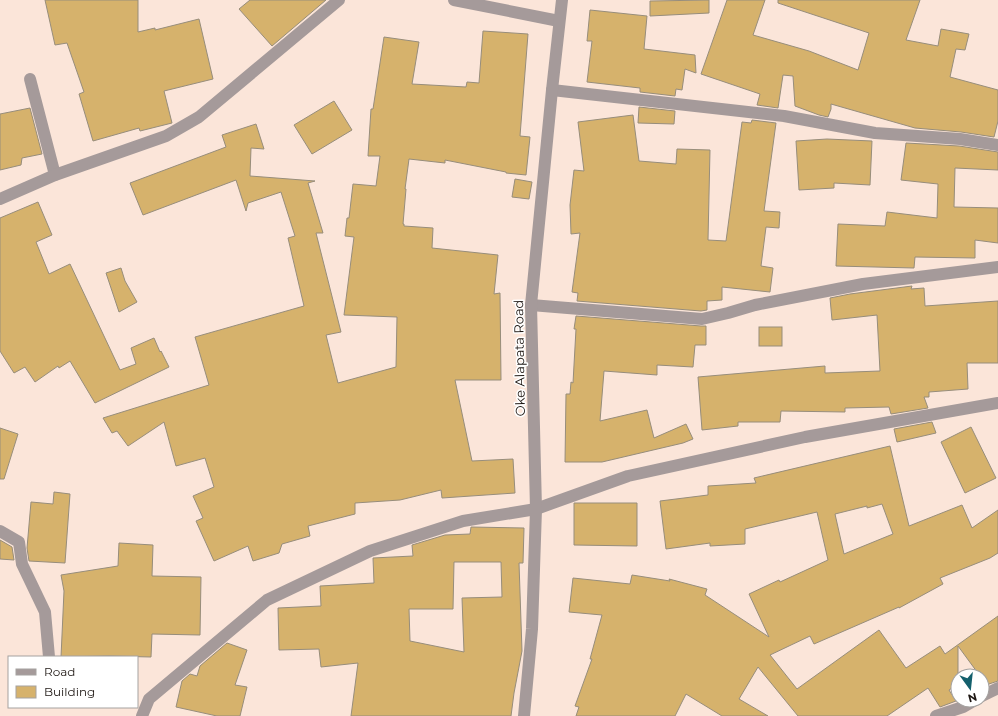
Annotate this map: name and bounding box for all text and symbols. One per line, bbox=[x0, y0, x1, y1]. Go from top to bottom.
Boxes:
street label: Oke Alapata Road bbox=[510, 300, 528, 416]
legend bbox=[8, 656, 138, 708]
text: Road bbox=[44, 664, 75, 679]
north arrow bbox=[950, 668, 990, 708]
text: Building bbox=[44, 684, 95, 699]
text: N bbox=[966, 690, 979, 706]

